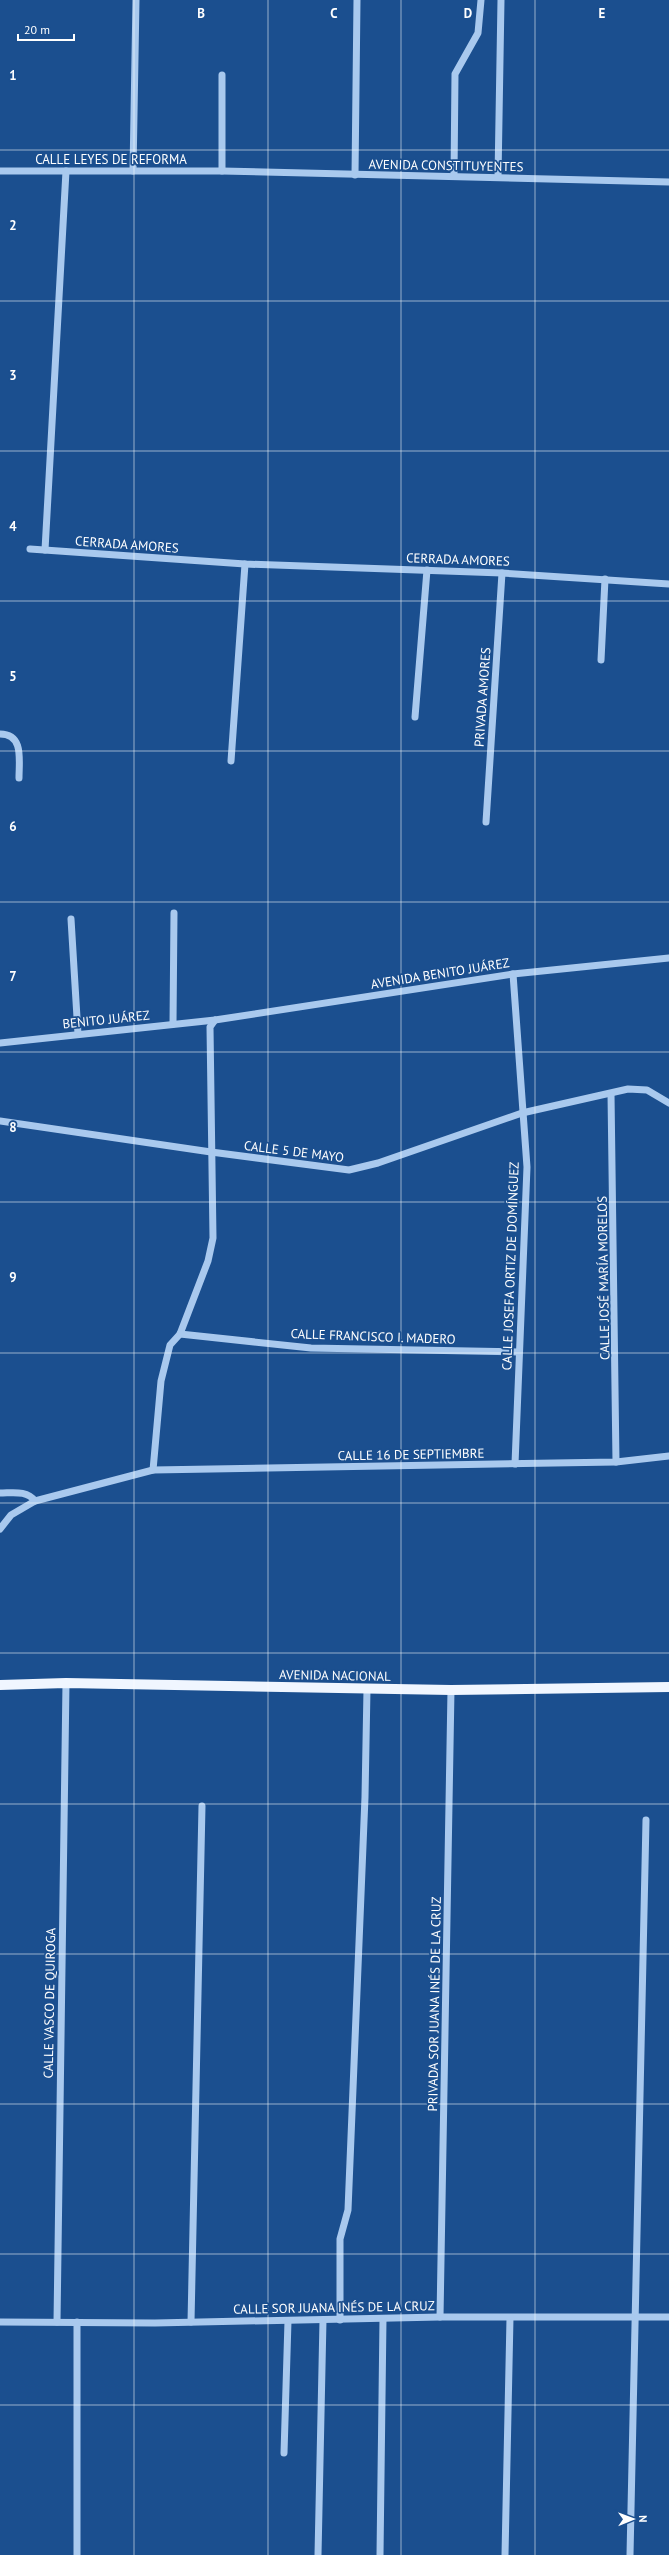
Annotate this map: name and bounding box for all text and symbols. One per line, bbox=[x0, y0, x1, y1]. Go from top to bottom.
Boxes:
text: B bbox=[197, 5, 205, 22]
text: C bbox=[330, 5, 338, 22]
text: D bbox=[464, 5, 472, 22]
text: E bbox=[599, 5, 606, 22]
scale bar bbox=[18, 16, 74, 42]
text: 20 m bbox=[24, 22, 50, 37]
text: 1 bbox=[9, 67, 17, 84]
street label: CALLE LEYES DE REFORMA bbox=[35, 151, 187, 168]
street label: AVENIDA CONSTITUYENTES bbox=[368, 156, 524, 175]
text: 2 bbox=[9, 217, 17, 234]
text: 3 bbox=[9, 367, 17, 384]
text: 4 bbox=[9, 518, 17, 535]
street label: CERRADA AMORES bbox=[75, 532, 179, 557]
street label: CERRADA AMORES bbox=[406, 549, 510, 570]
street label: PRIVADA AMORES bbox=[471, 647, 494, 747]
text: 5 bbox=[9, 668, 17, 685]
text: 6 bbox=[9, 818, 17, 835]
street label: AVENIDA BENITO JUÁREZ bbox=[369, 954, 511, 993]
text: 7 bbox=[9, 968, 17, 985]
street label: BENITO JUÁREZ bbox=[62, 1006, 151, 1033]
text: 8 bbox=[9, 1119, 17, 1136]
street label: CALLE 5 DE MAYO bbox=[243, 1137, 345, 1166]
street label: CALLE JOSEFA ORTIZ DE DOMÍNGUEZ bbox=[498, 1161, 523, 1371]
street label: CALLE JOSÉ MARÍA MORELOS bbox=[594, 1196, 613, 1360]
text: 9 bbox=[9, 1269, 17, 1286]
street label: CALLE FRANCISCO I. MADERO bbox=[290, 1325, 456, 1348]
street label: CALLE 16 DE SEPTIEMBRE bbox=[338, 1445, 484, 1464]
street label: AVENIDA NACIONAL bbox=[279, 1666, 391, 1685]
street label: PRIVADA SOR JUANA INÉS DE LA CRUZ bbox=[424, 1896, 445, 2112]
street label: CALLE VASCO DE QUIROGA bbox=[40, 1927, 59, 2078]
street label: CALLE SOR JUANA INÉS DE LA CRUZ bbox=[233, 2297, 435, 2318]
north arrow bbox=[613, 2499, 653, 2539]
text: N bbox=[636, 2515, 650, 2523]

